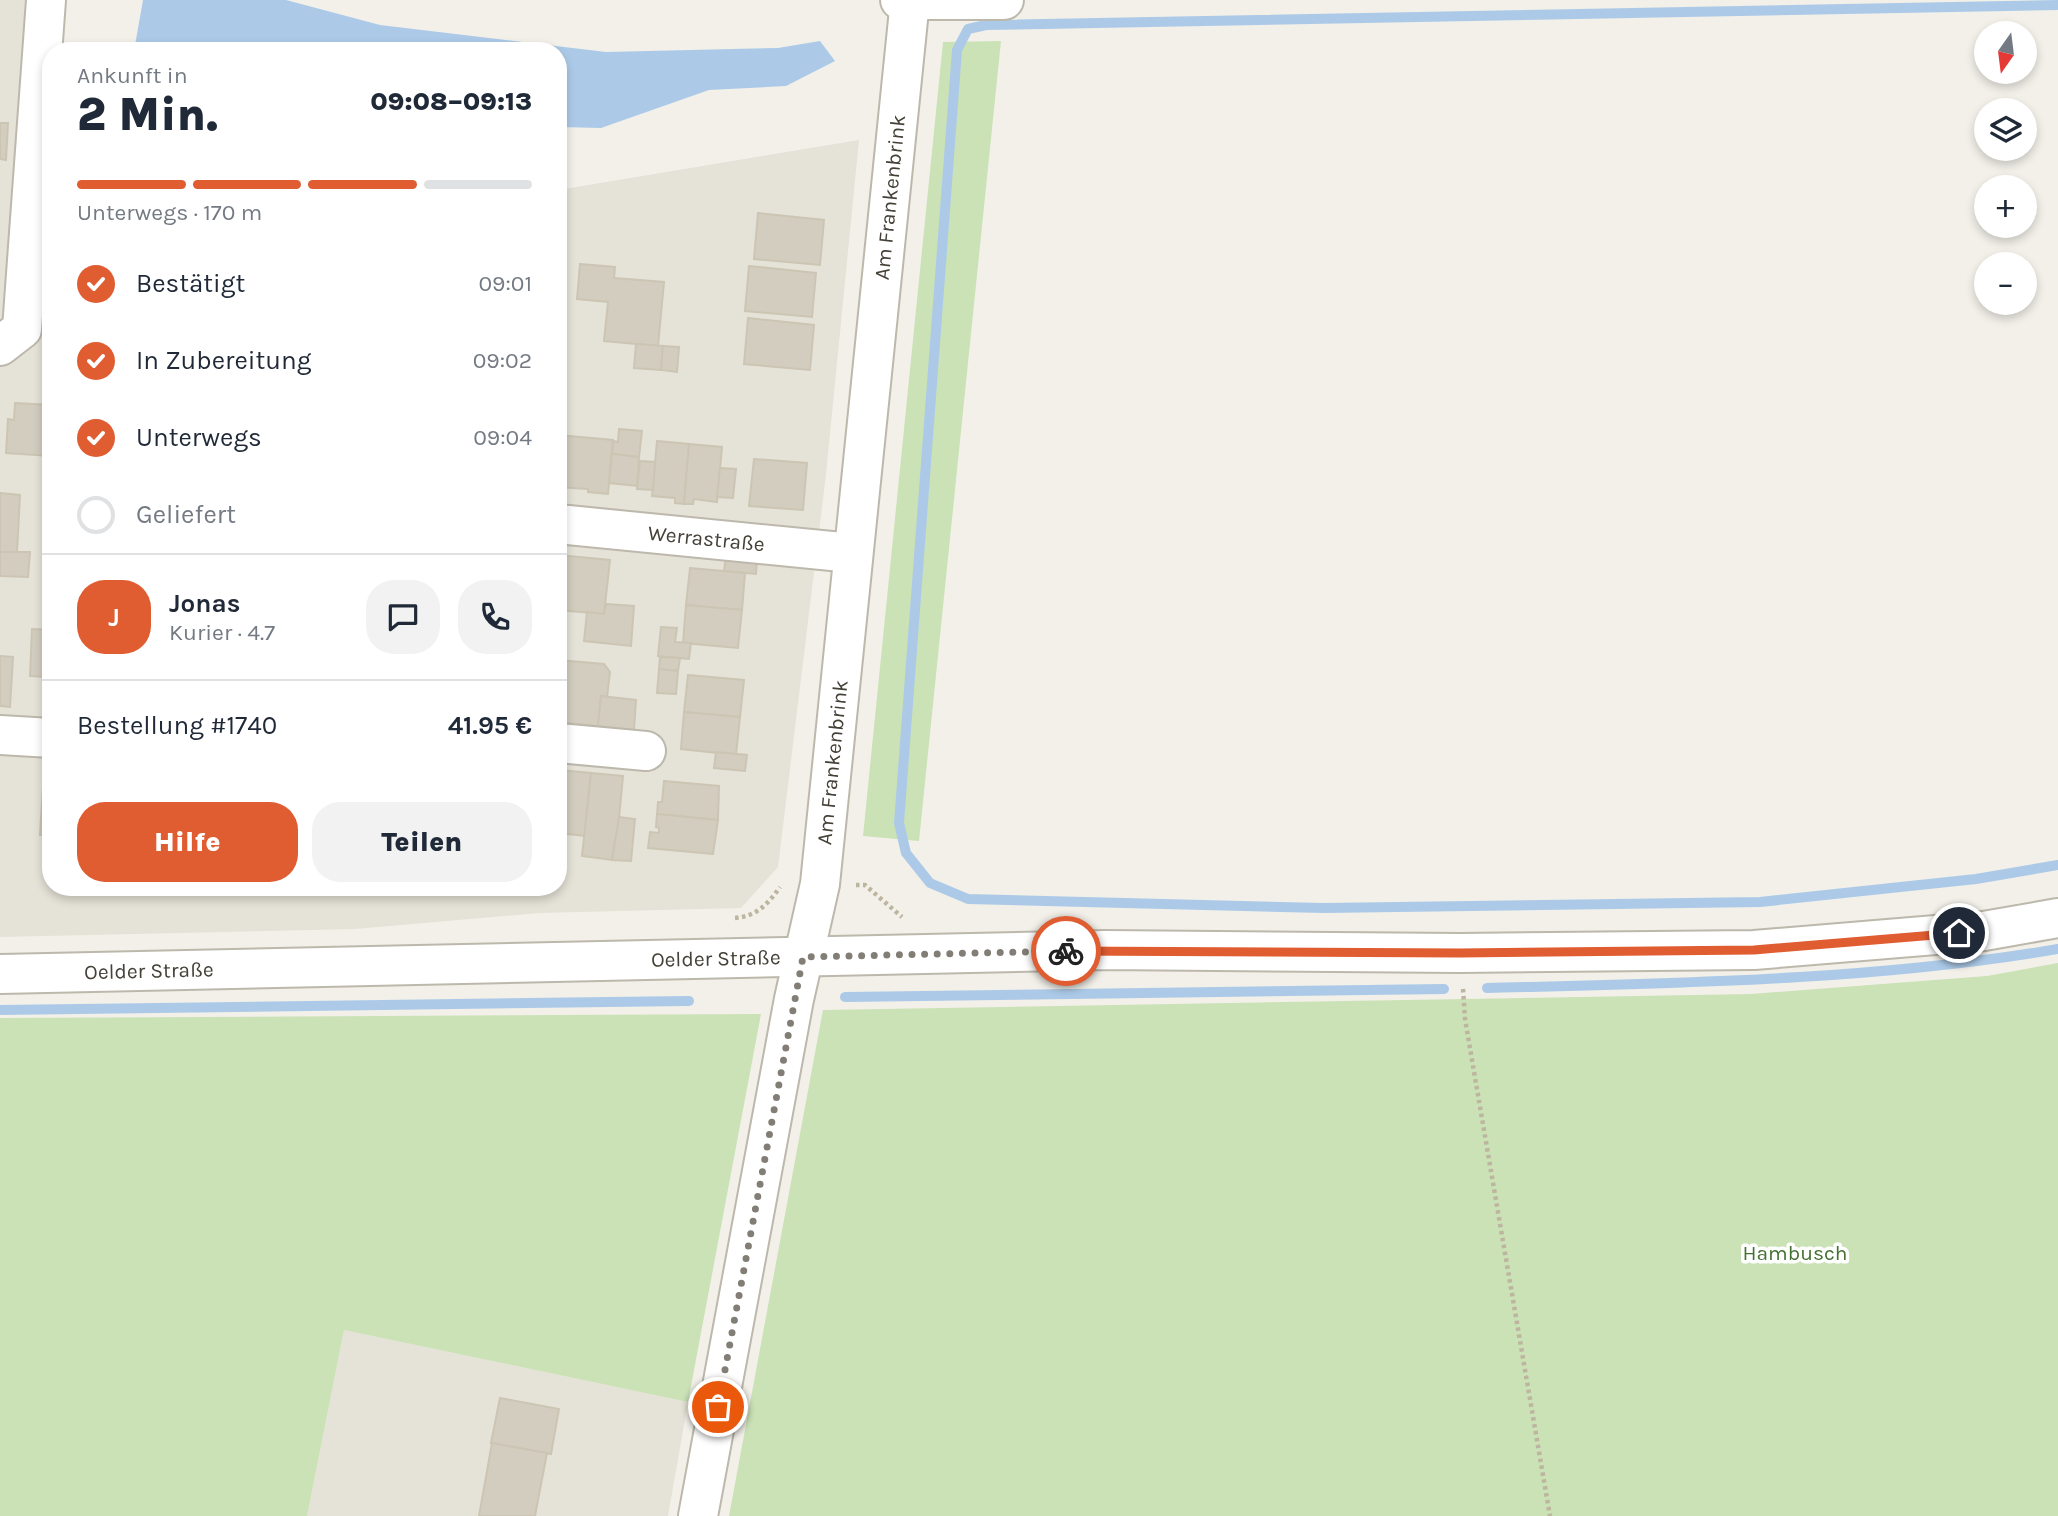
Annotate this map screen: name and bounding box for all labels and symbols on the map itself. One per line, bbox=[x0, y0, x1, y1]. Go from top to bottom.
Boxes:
north arrow bbox=[1974, 21, 2037, 84]
street label: Am Frankenbrink bbox=[870, 113, 910, 281]
street label: Werrastraße bbox=[647, 521, 766, 556]
street label: Am Frankenbrink bbox=[812, 679, 853, 846]
pin bbox=[1929, 903, 1989, 963]
courier bbox=[1031, 916, 1101, 986]
street label: Oelder Straße bbox=[651, 945, 781, 972]
street label: Oelder Straße bbox=[84, 957, 214, 984]
park label: Hambusch bbox=[1743, 1241, 1847, 1265]
pin bbox=[688, 1377, 748, 1437]

